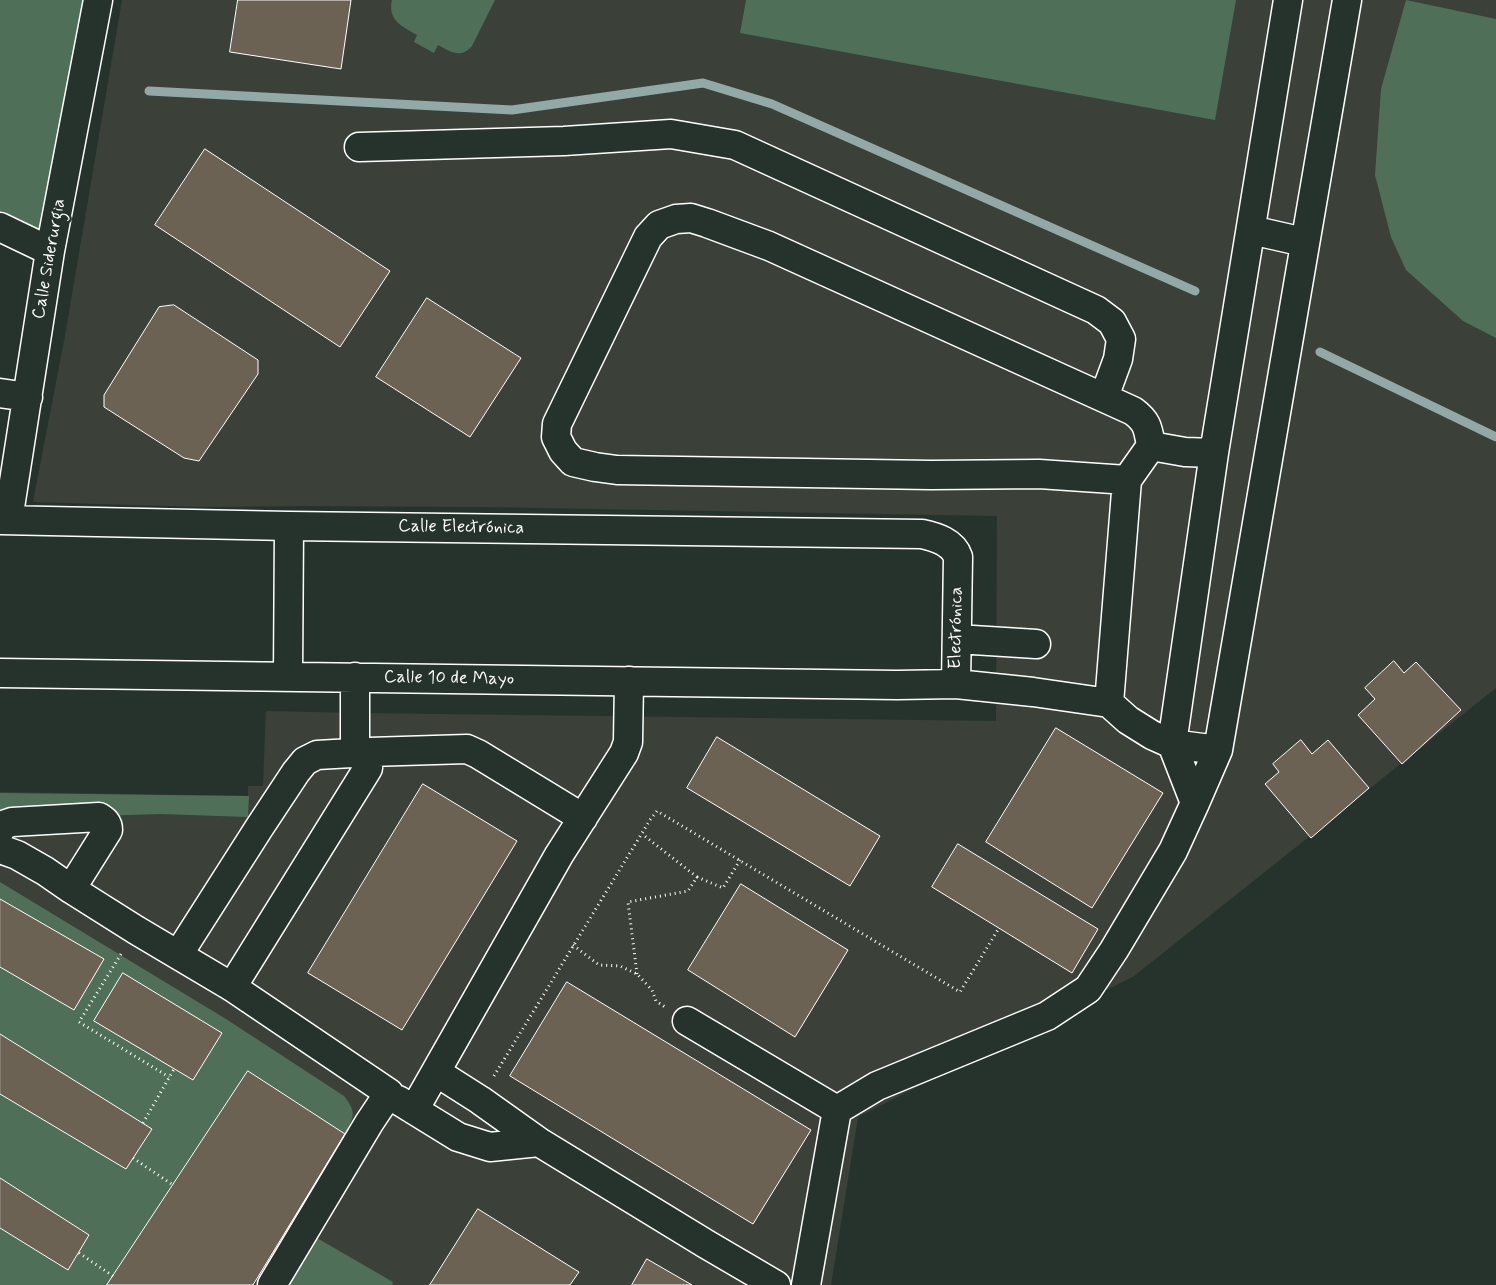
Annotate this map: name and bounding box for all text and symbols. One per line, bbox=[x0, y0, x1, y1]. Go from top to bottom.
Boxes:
street label: Calle Siderurgia bbox=[29, 197, 71, 321]
street label: Calle Electrónica bbox=[398, 516, 524, 540]
street label: Electrónica bbox=[945, 587, 969, 669]
street label: Calle 10 de Mayo bbox=[384, 667, 514, 691]

